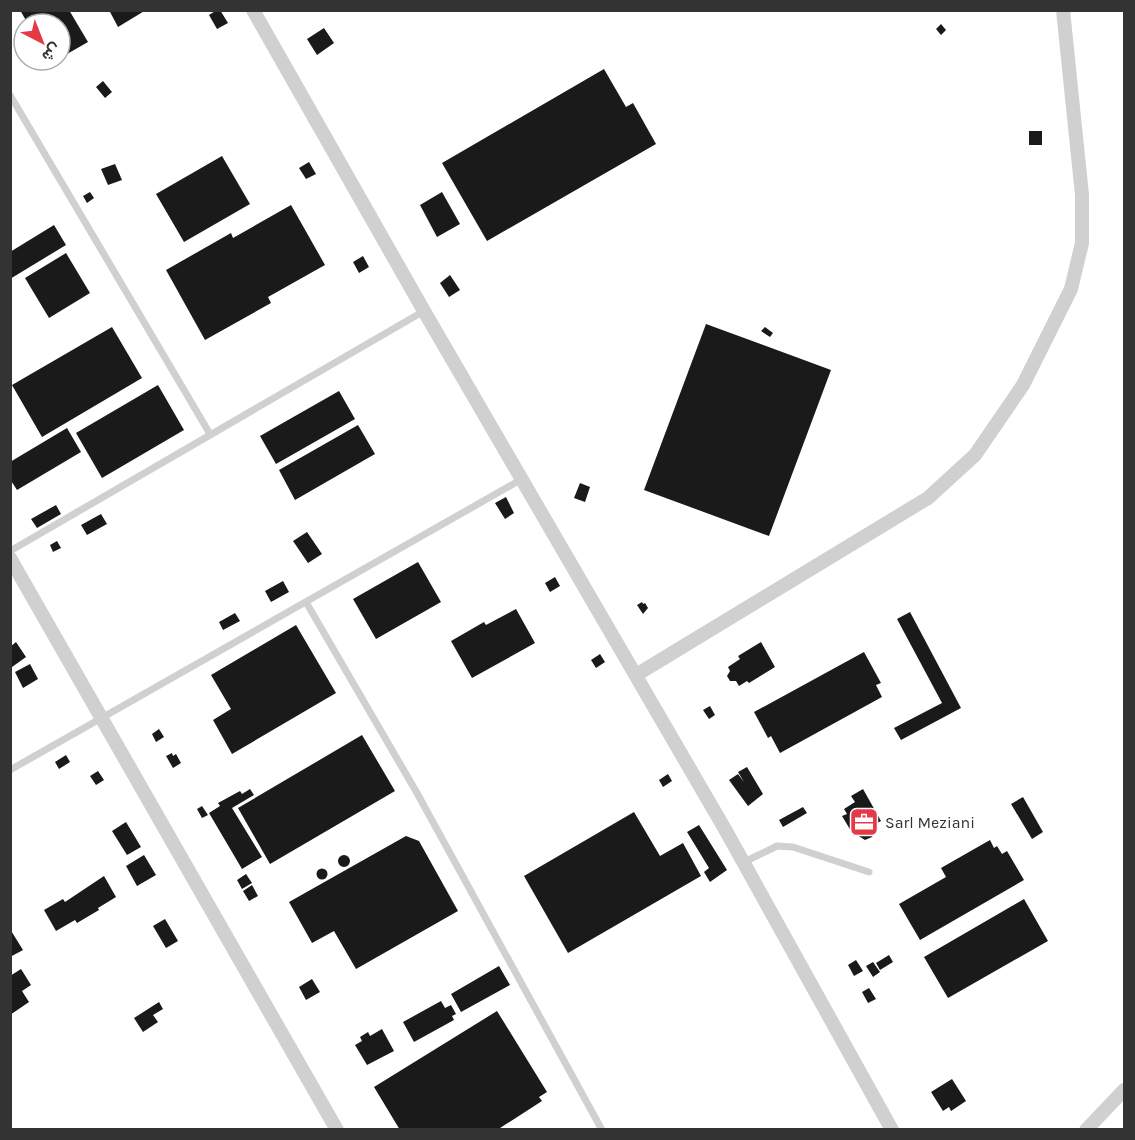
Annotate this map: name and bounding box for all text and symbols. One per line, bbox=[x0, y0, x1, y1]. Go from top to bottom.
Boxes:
north arrow bbox=[12, 12, 72, 72]
text: ش bbox=[38, 39, 65, 66]
office icon: Sarl Meziani bbox=[848, 806, 880, 838]
place label: Sarl Meziani bbox=[885, 813, 975, 832]

